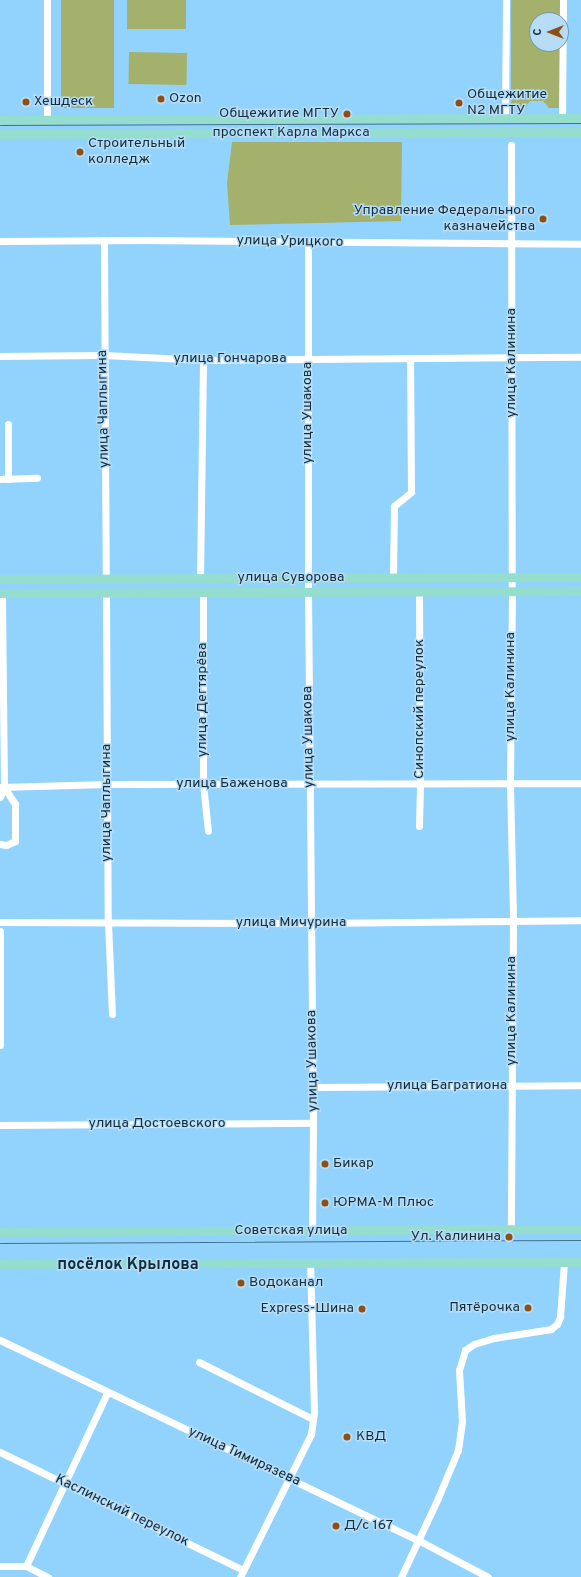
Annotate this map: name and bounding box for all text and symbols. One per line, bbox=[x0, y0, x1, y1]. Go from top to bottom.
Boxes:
north arrow bbox=[529, 12, 569, 52]
text: С bbox=[531, 28, 545, 36]
place label: Общежитие N2 МГТУ bbox=[467, 87, 547, 120]
place label: Ozon bbox=[169, 91, 202, 107]
place label: Хешдеск bbox=[34, 94, 93, 110]
marker: Ozon bbox=[156, 94, 166, 104]
marker: Хешдеск bbox=[21, 97, 31, 107]
marker: Общежитие N2 МГТУ bbox=[454, 98, 464, 108]
place label: Общежитие МГТУ bbox=[219, 106, 339, 122]
marker: Общежитие МГТУ bbox=[342, 109, 352, 119]
street label: проспект Карла Маркса bbox=[212, 125, 370, 141]
place label: Строительный колледж bbox=[88, 136, 185, 168]
marker: Строительный колледж bbox=[75, 147, 85, 157]
place label: Управление Федерального казначейства bbox=[354, 203, 535, 236]
marker: Управление Федерального казначейства bbox=[538, 214, 548, 224]
street label: улица Урицкого bbox=[236, 233, 344, 251]
street label: улица Калинина bbox=[504, 308, 520, 418]
street label: улица Чаплыгина bbox=[95, 350, 113, 468]
street label: улица Гончарова bbox=[173, 351, 287, 367]
street label: улица Ушакова bbox=[300, 362, 316, 464]
street label: улица Суворова bbox=[238, 570, 344, 586]
street label: улица Калинина bbox=[503, 632, 519, 742]
street label: Синопский переулок bbox=[412, 639, 428, 779]
street label: улица Дегтярёва bbox=[195, 643, 211, 757]
street label: улица Ушакова bbox=[300, 686, 318, 788]
street label: улица Чаплыгина bbox=[99, 744, 115, 862]
street label: улица Баженова bbox=[176, 776, 288, 792]
street label: улица Мичурина bbox=[236, 915, 346, 931]
street label: улица Калинина bbox=[504, 956, 520, 1066]
street label: улица Ушакова bbox=[304, 1010, 322, 1112]
street label: улица Багратиона bbox=[387, 1078, 507, 1094]
street label: улица Достоевского bbox=[88, 1116, 226, 1132]
place label: Бикар bbox=[333, 1156, 374, 1172]
marker: Бикар bbox=[320, 1159, 330, 1169]
place label: ЮРМА-М Плюс bbox=[333, 1195, 434, 1211]
marker: ЮРМА-М Плюс bbox=[320, 1198, 330, 1208]
street label: Советская улица bbox=[235, 1223, 347, 1239]
place label: Ул. Калинина bbox=[411, 1229, 501, 1245]
marker: Ул. Калинина bbox=[504, 1232, 514, 1242]
district label: посёлок Крылова bbox=[57, 1255, 199, 1275]
place label: Водоканал bbox=[249, 1275, 323, 1291]
marker: Водоканал bbox=[236, 1278, 246, 1288]
place label: Пятёрочка bbox=[449, 1300, 520, 1316]
place label: Express-Шина bbox=[261, 1301, 354, 1317]
marker: Пятёрочка bbox=[523, 1303, 533, 1313]
marker: Express-Шина bbox=[357, 1304, 367, 1314]
street label: улица Тимирязева bbox=[185, 1423, 303, 1491]
place label: КВД bbox=[356, 1429, 386, 1445]
marker: КВД bbox=[341, 1431, 353, 1443]
street label: Каслинский переулок bbox=[52, 1471, 192, 1551]
place label: Д/с 167 bbox=[344, 1518, 393, 1534]
marker: Д/с 167 bbox=[331, 1521, 341, 1531]

